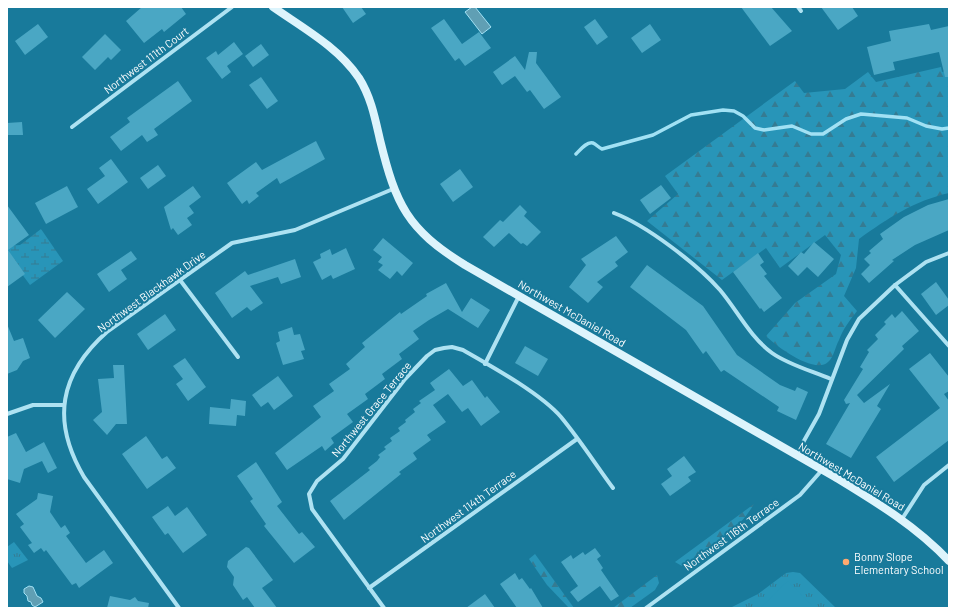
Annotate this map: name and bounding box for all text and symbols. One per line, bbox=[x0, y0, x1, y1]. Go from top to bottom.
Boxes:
street label: Northwest 111th Court bbox=[101, 24, 191, 96]
street label: Northwest Blackhawk Drive bbox=[94, 247, 208, 335]
street label: Northwest McDaniel Road bbox=[516, 277, 628, 349]
street label: Northwest Grace Terrace bbox=[328, 359, 414, 459]
street label: Northwest McDaniel Road bbox=[796, 439, 908, 513]
street label: Northwest 114th Terrace bbox=[418, 467, 518, 545]
street label: Northwest 116th Terrace bbox=[681, 495, 781, 573]
place label: Bonny Slope Elementary School bbox=[854, 550, 944, 576]
marker: Bonny Slope Elementary School bbox=[841, 557, 851, 567]

